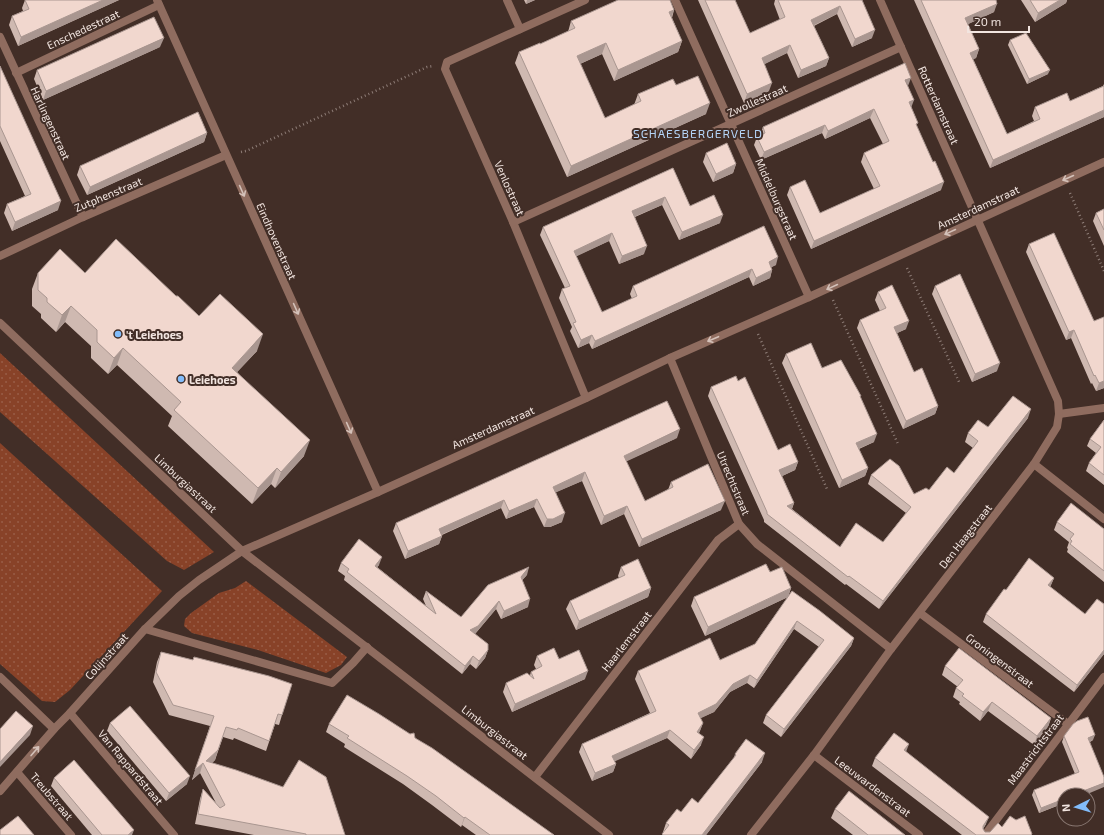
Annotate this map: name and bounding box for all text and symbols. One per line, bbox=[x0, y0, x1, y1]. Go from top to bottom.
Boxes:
street label: Enschedestraat bbox=[45, 7, 121, 51]
scale bar bbox=[968, 8, 1029, 34]
text: 20 m bbox=[974, 14, 1001, 28]
street label: Rotterdamstraat bbox=[916, 64, 962, 146]
street label: Zwollestraat bbox=[725, 81, 789, 119]
street label: Harlingenstraat bbox=[28, 84, 74, 162]
district label: SCHAESBERGERVELD bbox=[633, 126, 763, 140]
street label: Middelburgstraat bbox=[753, 156, 801, 242]
street label: Venlostraat bbox=[492, 159, 528, 217]
street label: Zutphenstraat bbox=[72, 174, 144, 214]
one-way arrow bbox=[1063, 175, 1075, 182]
street label: Amsterdamstraat bbox=[935, 182, 1021, 232]
one-way arrow bbox=[239, 185, 247, 197]
street label: Eindhovenstraat bbox=[254, 201, 300, 281]
one-way arrow bbox=[945, 229, 957, 236]
one-way arrow bbox=[827, 283, 839, 291]
one-way arrow bbox=[293, 303, 300, 315]
place label: 't Leiehoes bbox=[126, 328, 182, 341]
marker: 't Leiehoes bbox=[113, 329, 123, 339]
one-way arrow bbox=[708, 336, 720, 343]
place label: Leiehoes bbox=[189, 373, 236, 386]
marker: Leiehoes bbox=[176, 374, 186, 384]
street label: Amsterdamstraat bbox=[450, 403, 536, 451]
one-way arrow bbox=[346, 422, 353, 434]
street label: Utrechtstraat bbox=[715, 449, 753, 517]
street label: Limburgiastraat bbox=[152, 451, 220, 515]
street label: Den Haagstraat bbox=[936, 501, 994, 571]
street label: Haarlemstraat bbox=[598, 608, 654, 674]
street label: Colijnstraat bbox=[82, 630, 131, 683]
street label: Groningenstraat bbox=[963, 630, 1037, 690]
street label: Limburgiastraat bbox=[459, 702, 531, 762]
street label: Maastrichtstraat bbox=[1004, 711, 1066, 787]
street label: Van Rappardstraat bbox=[96, 727, 166, 807]
one-way arrow bbox=[30, 746, 39, 757]
street label: Leeuwardenstraat bbox=[832, 753, 914, 819]
street label: Treubstraat bbox=[28, 770, 76, 822]
north arrow bbox=[1056, 787, 1096, 827]
text: N bbox=[1059, 803, 1072, 812]

